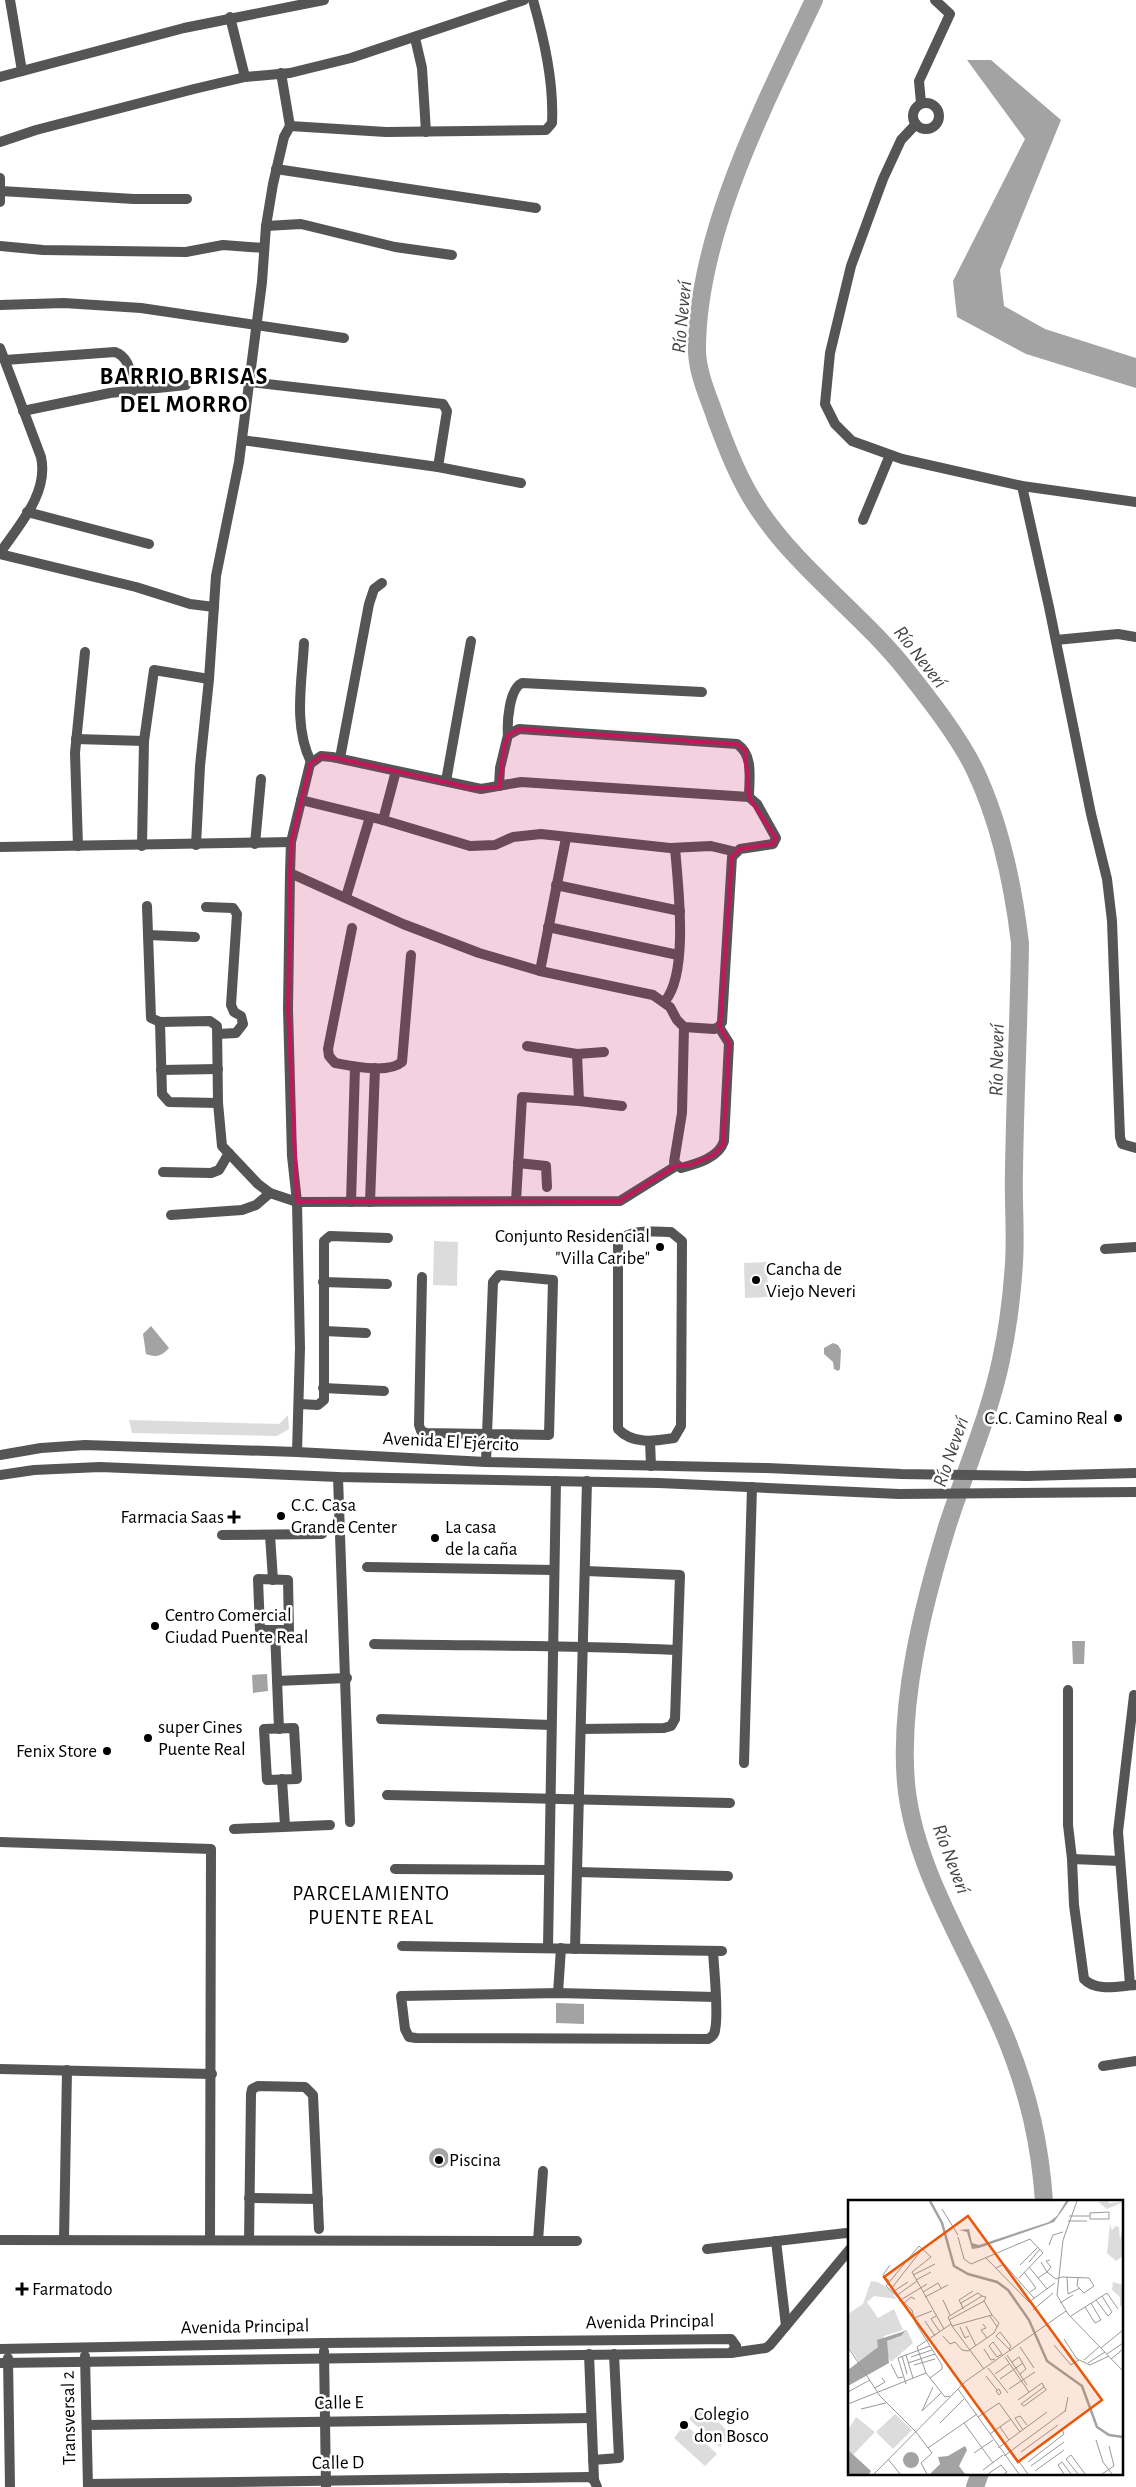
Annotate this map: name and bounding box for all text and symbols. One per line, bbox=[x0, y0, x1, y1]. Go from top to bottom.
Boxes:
water label: Río Neverí bbox=[669, 278, 695, 354]
district label: BARRIO BRISAS DEL MORRO bbox=[100, 365, 268, 417]
water label: Río Neverí bbox=[890, 622, 951, 693]
water label: Río Neverí bbox=[986, 1022, 1008, 1096]
place label: Conjunto Residencial "Villa Caribe" bbox=[495, 1227, 650, 1268]
marker: Conjunto Residencial "Villa Caribe" bbox=[654, 1241, 666, 1253]
place label: Cancha de Viejo Neveri bbox=[766, 1260, 856, 1301]
marker: Cancha de Viejo Neveri bbox=[750, 1274, 762, 1286]
place label: C.C. Camino Real bbox=[985, 1409, 1108, 1428]
marker: C.C. Camino Real bbox=[1112, 1412, 1124, 1424]
water label: Río Neverí bbox=[930, 1413, 973, 1490]
street label: Avenida El Ejército bbox=[382, 1429, 520, 1455]
place label: C.C. Casa Grande Center bbox=[291, 1496, 397, 1537]
place label: Farmacia Saas bbox=[121, 1508, 224, 1527]
marker: C.C. Casa Grande Center bbox=[275, 1510, 287, 1522]
marker: Farmacia Saas bbox=[228, 1511, 240, 1523]
place label: La casa de la caña bbox=[445, 1518, 518, 1559]
marker: La casa de la caña bbox=[429, 1532, 441, 1544]
place label: Centro Comercial Ciudad Puente Real bbox=[165, 1606, 308, 1647]
marker: Centro Comercial Ciudad Puente Real bbox=[149, 1620, 161, 1632]
place label: super Cines Puente Real bbox=[158, 1718, 246, 1759]
marker: super Cines Puente Real bbox=[142, 1732, 154, 1744]
place label: Fenix Store bbox=[16, 1742, 97, 1761]
marker: Fenix Store bbox=[101, 1745, 113, 1757]
water label: Río Neverí bbox=[929, 1822, 974, 1898]
district label: PARCELAMIENTO PUENTE REAL bbox=[292, 1883, 450, 1928]
place label: Piscina bbox=[449, 2151, 501, 2170]
marker: Piscina bbox=[433, 2154, 445, 2166]
inset map bbox=[848, 2200, 1124, 2474]
place label: Farmatodo bbox=[32, 2280, 113, 2299]
marker: Farmatodo bbox=[16, 2283, 28, 2295]
street label: Avenida Principal bbox=[586, 2311, 714, 2333]
street label: Avenida Principal bbox=[181, 2316, 309, 2338]
street label: Transversal 2 bbox=[59, 2370, 79, 2465]
street label: Calle E bbox=[314, 2393, 364, 2413]
place label: Colegio don Bosco bbox=[694, 2405, 769, 2446]
marker: Colegio don Bosco bbox=[678, 2419, 690, 2431]
street label: Calle D bbox=[312, 2453, 364, 2473]

